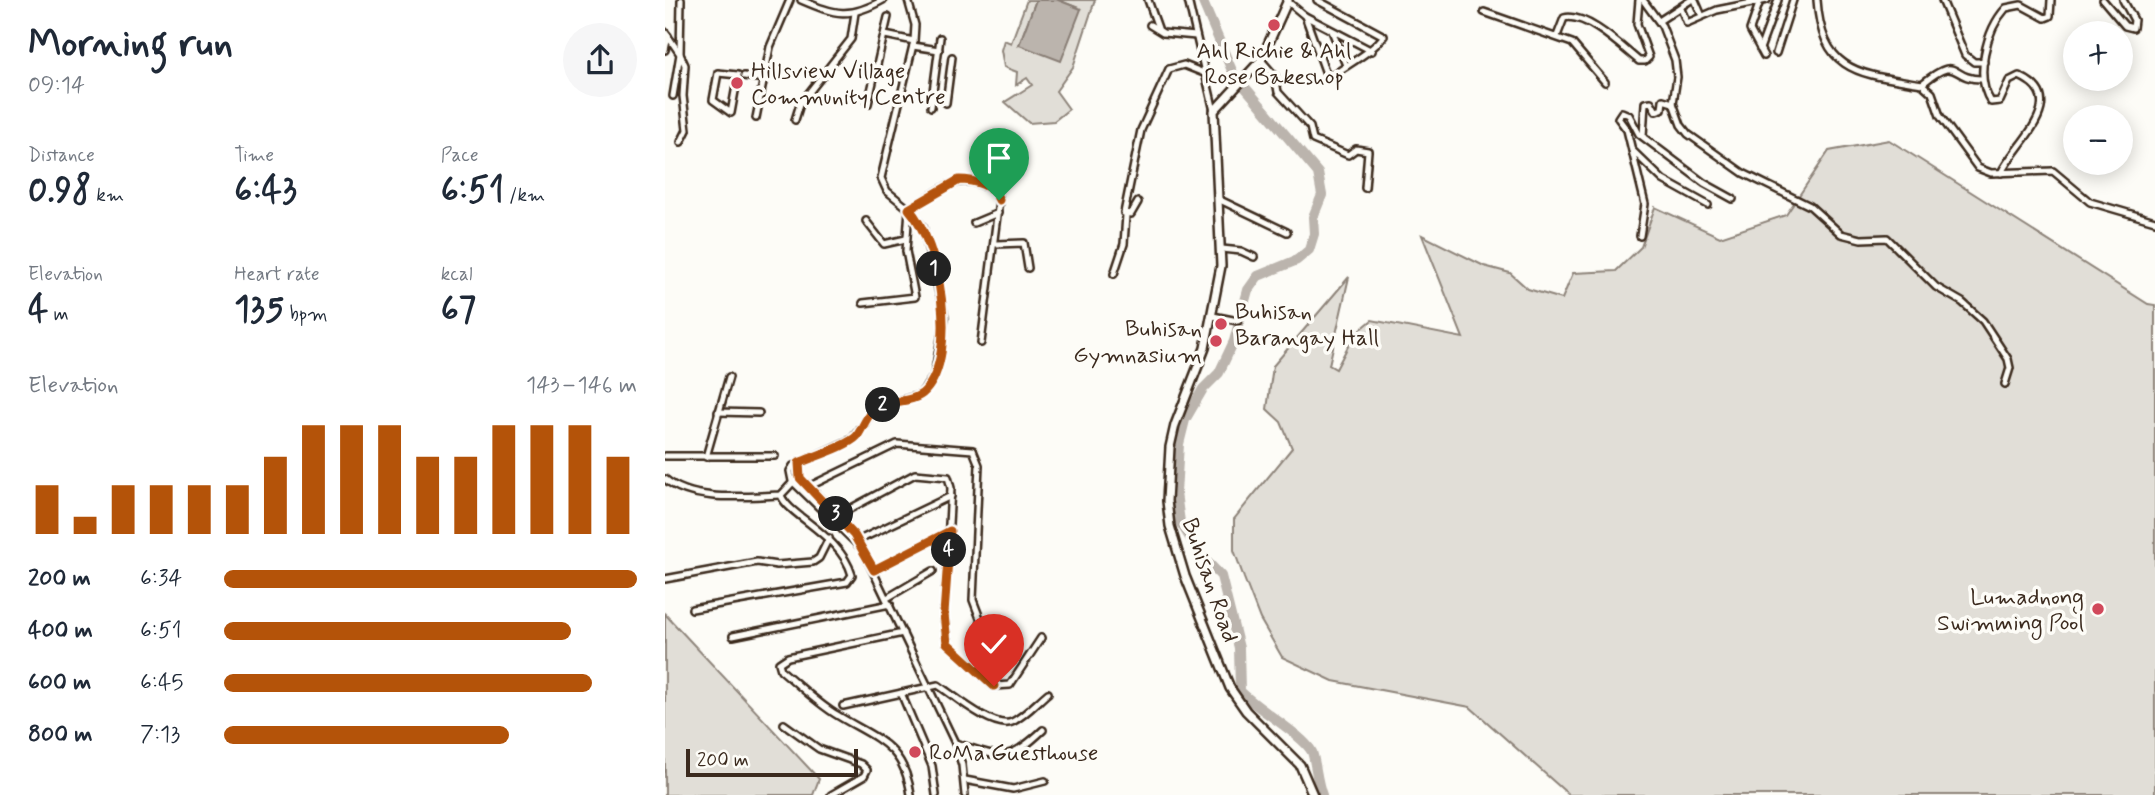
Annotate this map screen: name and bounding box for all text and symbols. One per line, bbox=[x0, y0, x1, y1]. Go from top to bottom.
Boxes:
marker: Ahl Richie & Ahl Rose Bakeshop bbox=[1266, 17, 1282, 33]
text: Morning run bbox=[28, 20, 233, 69]
map controls bbox=[2063, 21, 2133, 175]
button: + bbox=[2063, 21, 2133, 91]
button: share bbox=[563, 23, 637, 97]
place label: Ahl Richie & Ahl Rose Bakeshop bbox=[1196, 37, 1352, 93]
place label: Hillsview Village Community Centre bbox=[751, 57, 946, 113]
text: 09:14 bbox=[28, 71, 85, 101]
marker: Hillsview Village Community Centre bbox=[729, 75, 745, 91]
button: − bbox=[2063, 105, 2133, 175]
pin bbox=[969, 128, 1029, 200]
icon: arrive bbox=[980, 139, 1018, 177]
text: Distance bbox=[28, 143, 95, 168]
text: Time bbox=[234, 143, 274, 168]
text: Pace bbox=[441, 143, 478, 168]
text: 0.98 bbox=[28, 168, 91, 214]
text: 6:43 bbox=[234, 168, 297, 214]
text: 6:51 bbox=[441, 168, 504, 214]
text: km bbox=[91, 183, 124, 208]
text: /km bbox=[504, 183, 545, 208]
pin: 1 bbox=[917, 252, 951, 286]
text: 1 bbox=[929, 256, 938, 281]
text: Elevation bbox=[28, 262, 103, 287]
text: Heart rate bbox=[234, 262, 320, 287]
text: kcal bbox=[441, 262, 473, 287]
text: 4 bbox=[28, 287, 48, 333]
text: 135 bbox=[234, 287, 284, 333]
text: 67 bbox=[441, 287, 476, 333]
place label: Buhisan Barangay Hall bbox=[1235, 298, 1379, 354]
text: m bbox=[48, 302, 69, 327]
text: bpm bbox=[284, 302, 328, 327]
place label: Buhisan Gymnasium bbox=[1073, 315, 1202, 371]
marker: Buhisan Barangay Hall bbox=[1213, 316, 1229, 332]
marker: Buhisan Gymnasium bbox=[1208, 333, 1224, 349]
text: Elevation bbox=[28, 371, 119, 401]
text: 143–146 m bbox=[526, 371, 637, 401]
pin: 2 bbox=[865, 388, 900, 422]
text: 2 bbox=[878, 392, 887, 417]
pin: 3 bbox=[819, 496, 853, 532]
text: 3 bbox=[831, 501, 840, 526]
street label: Buhisan Road bbox=[1174, 514, 1244, 647]
pin: 4 bbox=[931, 532, 967, 568]
text: 4 bbox=[943, 537, 954, 562]
text: 200 m bbox=[28, 564, 91, 594]
text: 6:34 bbox=[140, 564, 182, 594]
place label: Lumadnong Swimming Pool bbox=[1937, 583, 2084, 641]
marker: Lumadnong Swimming Pool bbox=[2090, 601, 2106, 617]
pin bbox=[964, 614, 1024, 686]
text: 400 m bbox=[28, 616, 93, 646]
text: 6:51 bbox=[140, 616, 182, 646]
icon: check bbox=[975, 625, 1013, 663]
text: 600 m bbox=[28, 668, 91, 698]
text: 6:45 bbox=[140, 668, 184, 698]
text: 800 m bbox=[28, 720, 92, 750]
text: 7:13 bbox=[140, 720, 180, 750]
place label: RoMa Guesthouse bbox=[929, 739, 1098, 769]
marker: RoMa Guesthouse bbox=[907, 744, 923, 760]
scale bar bbox=[686, 746, 857, 778]
text: 200 m bbox=[697, 748, 749, 773]

